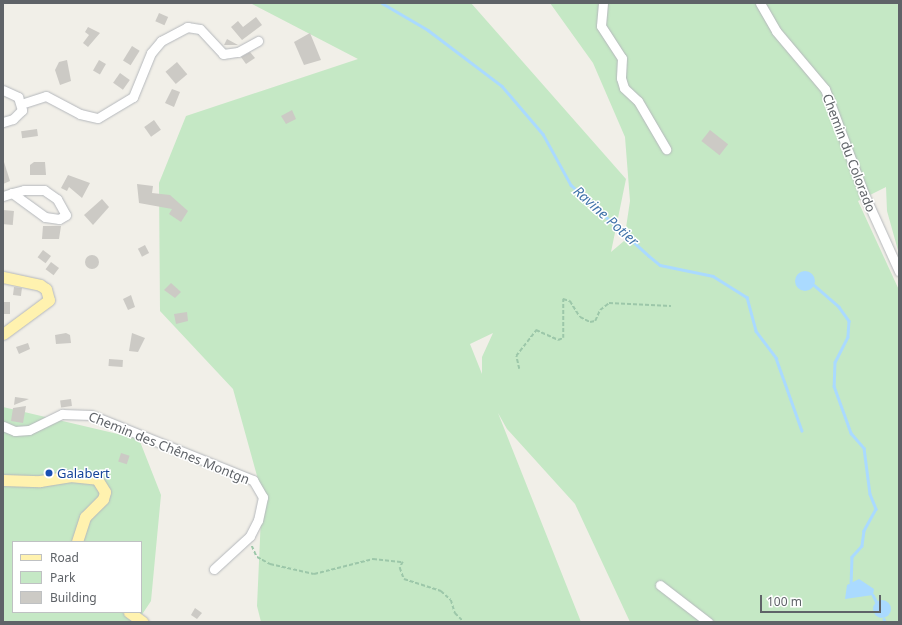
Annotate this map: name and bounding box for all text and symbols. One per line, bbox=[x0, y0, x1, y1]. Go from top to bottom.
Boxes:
street label: Chemin du Colorado bbox=[819, 92, 879, 214]
water label: Ravine Potier bbox=[570, 182, 642, 250]
street label: Chemin des Chênes Montgn bbox=[86, 408, 252, 488]
place label: Galabert bbox=[57, 465, 110, 481]
marker: Galabert bbox=[44, 468, 54, 478]
legend bbox=[12, 541, 142, 613]
text: Road bbox=[50, 549, 79, 566]
text: Park bbox=[50, 569, 75, 586]
scale bar bbox=[762, 587, 883, 613]
text: Building bbox=[50, 589, 97, 606]
text: 100 m bbox=[767, 593, 802, 610]

